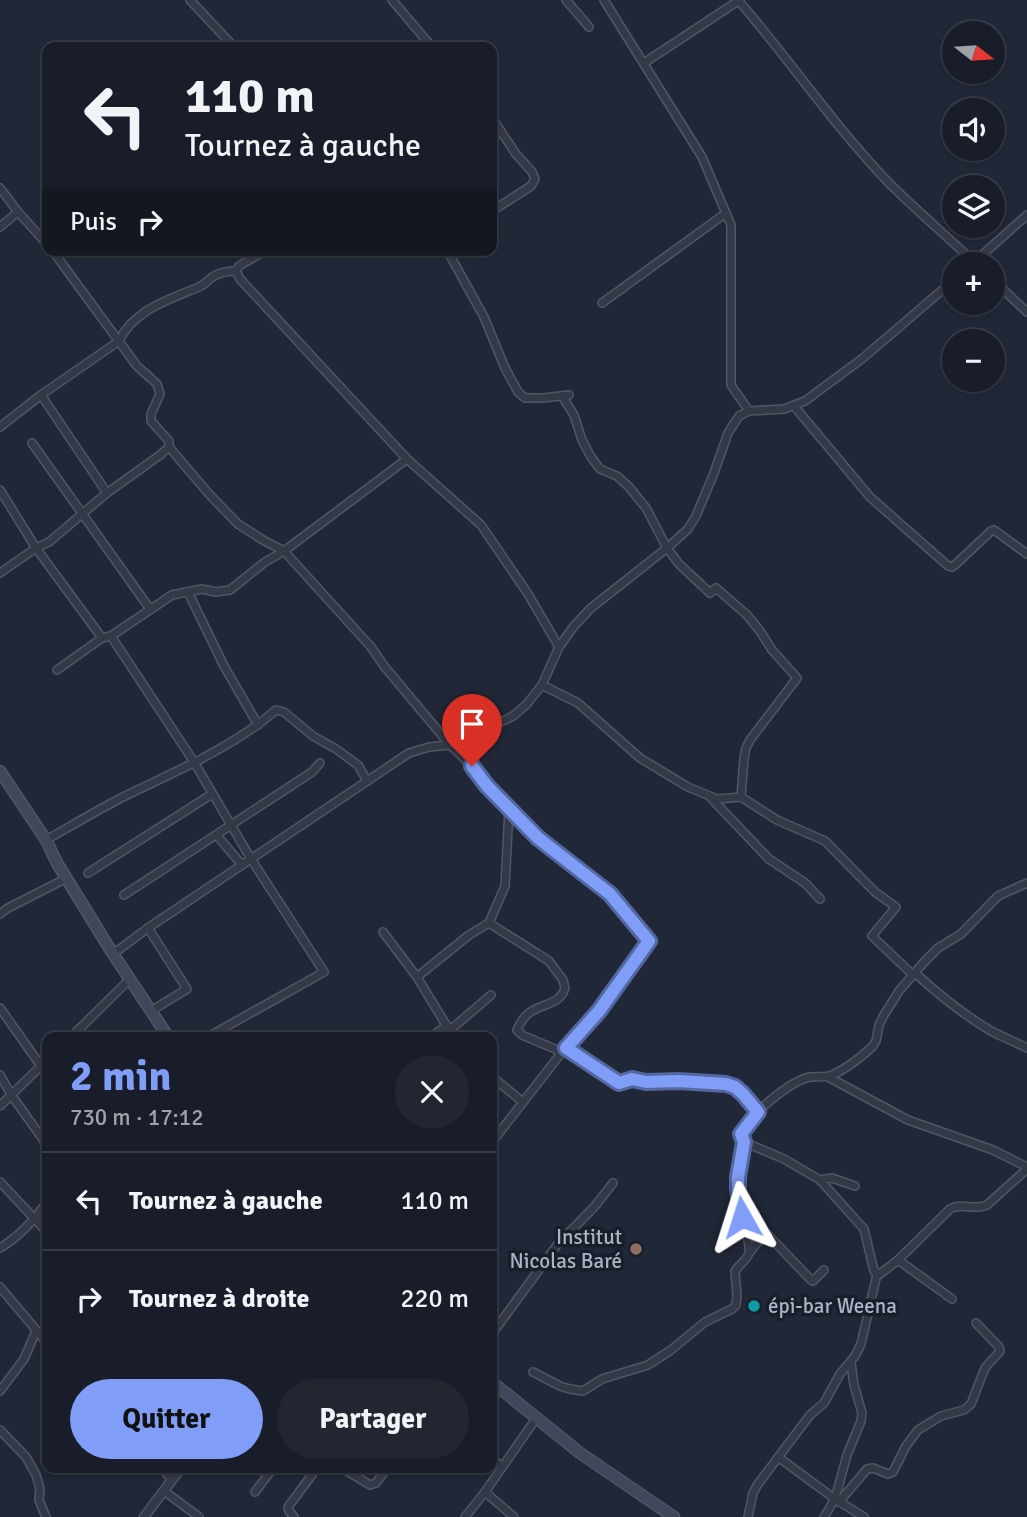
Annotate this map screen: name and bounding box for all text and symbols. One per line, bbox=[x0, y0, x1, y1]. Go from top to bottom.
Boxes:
north arrow bbox=[942, 21, 1004, 84]
map controls bbox=[942, 21, 1005, 392]
text: 110 m bbox=[185, 66, 315, 126]
icon: left bbox=[70, 70, 161, 161]
button: sound bbox=[942, 98, 1005, 161]
text: Tournez à gauche bbox=[185, 126, 421, 165]
button: layers bbox=[942, 175, 1005, 238]
icon: right bbox=[131, 203, 169, 241]
text: Puis bbox=[70, 206, 117, 238]
button: + bbox=[942, 252, 1005, 315]
button: − bbox=[942, 329, 1005, 392]
pin bbox=[442, 694, 502, 766]
icon: arrive bbox=[453, 705, 491, 743]
text: 2 min bbox=[70, 1051, 171, 1102]
button: close bbox=[395, 1055, 469, 1129]
text: 730 m · 17:12 bbox=[70, 1103, 204, 1132]
position arrow bbox=[705, 1180, 779, 1254]
icon: left bbox=[70, 1182, 108, 1220]
text: Tournez à gauche bbox=[129, 1185, 323, 1217]
text: 110 m bbox=[400, 1185, 469, 1217]
place label: Institut Nicolas Baré bbox=[509, 1224, 622, 1274]
marker: Institut Nicolas Baré bbox=[628, 1241, 644, 1257]
icon: right bbox=[70, 1280, 108, 1318]
text: Tournez à droite bbox=[129, 1283, 309, 1315]
text: 220 m bbox=[400, 1283, 469, 1315]
place label: épi-bar Weena bbox=[768, 1293, 897, 1319]
marker: épi-bar Weena bbox=[746, 1298, 762, 1314]
button: Quitter bbox=[70, 1379, 263, 1459]
button: Partager bbox=[277, 1379, 469, 1459]

